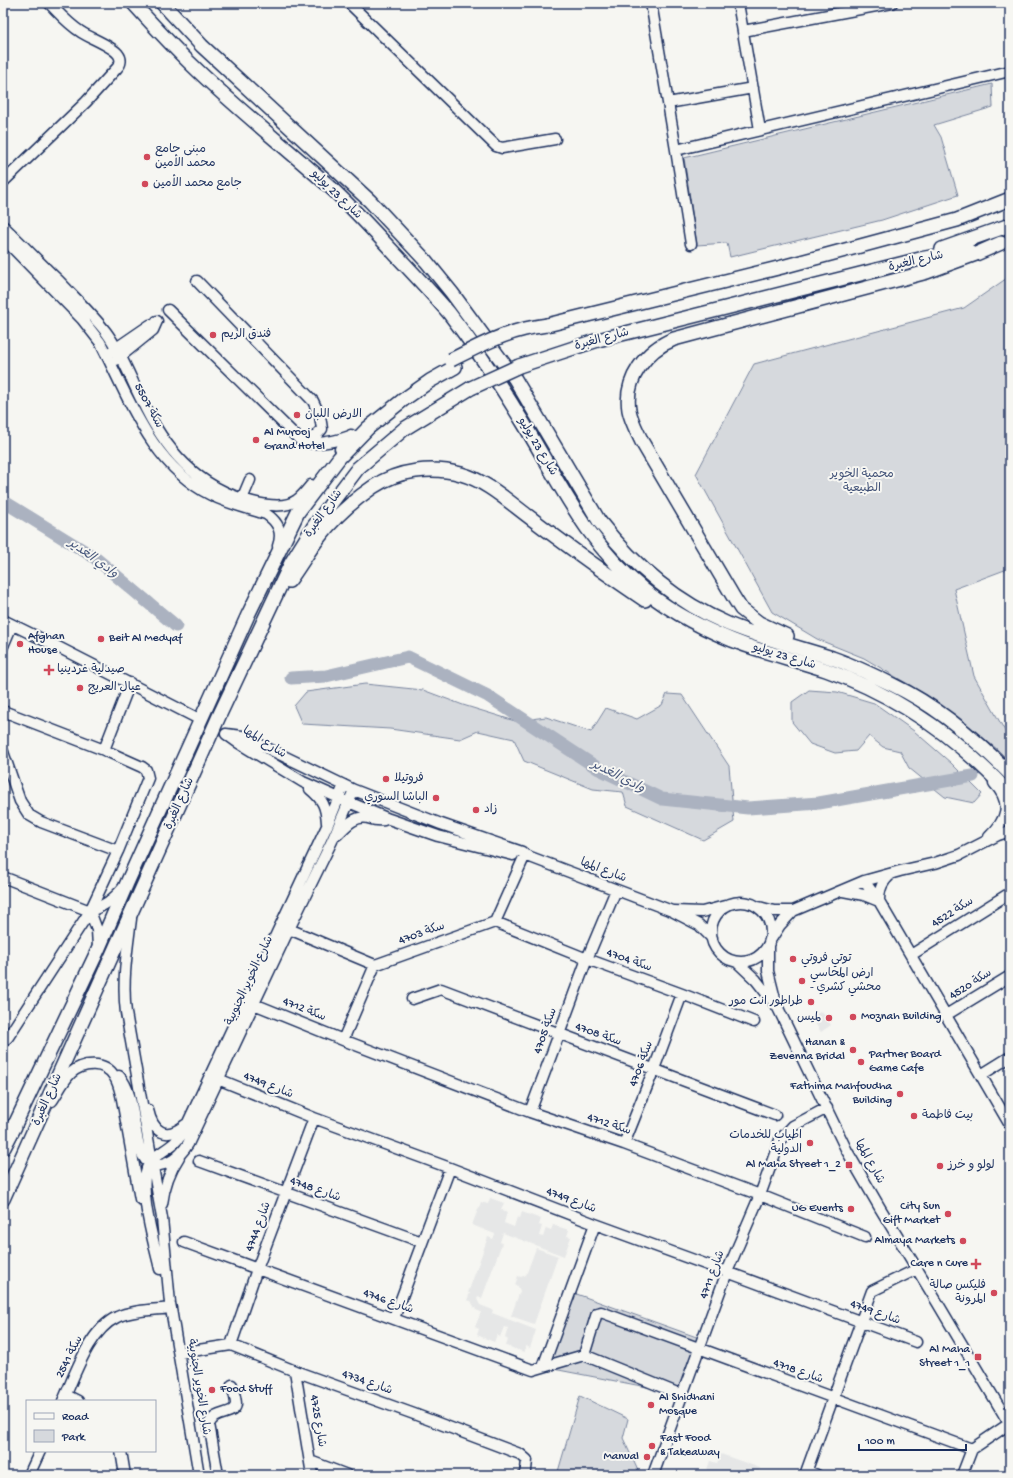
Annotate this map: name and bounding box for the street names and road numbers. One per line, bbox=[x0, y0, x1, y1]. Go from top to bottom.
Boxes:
street label: شارع 23 يوليو bbox=[307, 167, 364, 223]
street label: شارع الغبرة bbox=[887, 249, 945, 275]
street label: شارع الغبرة bbox=[573, 326, 631, 354]
street label: سكة 5507 bbox=[130, 381, 166, 431]
street label: شارع 23 يوليو bbox=[514, 415, 560, 479]
street label: شارع الغبرة bbox=[302, 487, 346, 541]
street label: شارع 23 يوليو bbox=[750, 640, 817, 673]
street label: شارع المها bbox=[240, 724, 288, 762]
street label: شارع الغبرة bbox=[162, 776, 198, 832]
street label: شارع المها bbox=[578, 856, 628, 886]
street label: سكة 4522 bbox=[930, 895, 976, 931]
street label: 4703 سكة bbox=[397, 920, 447, 948]
street label: شارع الخوير الجنوبية bbox=[222, 934, 277, 1028]
street label: سكة 4704 bbox=[604, 946, 654, 976]
street label: سكة 4520 bbox=[947, 966, 995, 1004]
street label: سكة 4712 bbox=[280, 995, 328, 1025]
street label: 4705 سكة bbox=[531, 1006, 561, 1056]
street label: سكة 4708 bbox=[573, 1020, 623, 1050]
street label: 4706 سكة bbox=[627, 1039, 657, 1089]
street label: 4749 شارع bbox=[241, 1070, 295, 1102]
street label: شارع الغبرة bbox=[30, 1072, 66, 1128]
street label: سكة 4712 bbox=[585, 1111, 633, 1139]
street label: شارع المها bbox=[851, 1137, 887, 1187]
street label: 4748 شارع bbox=[288, 1174, 342, 1206]
street label: 4749 شارع bbox=[544, 1185, 598, 1217]
street label: 4744 شارع bbox=[243, 1200, 275, 1254]
street label: 4711 شارع bbox=[697, 1249, 729, 1301]
street label: 4746 شارع bbox=[361, 1286, 415, 1318]
street label: 4749 شارع bbox=[848, 1297, 902, 1329]
street label: سكة 2541 bbox=[53, 1334, 87, 1380]
street label: شارع الخوير الجنوبية bbox=[183, 1338, 214, 1436]
street label: 4718 شارع bbox=[771, 1357, 825, 1387]
street label: 4734 شارع bbox=[340, 1367, 394, 1399]
street label: 4725 شارع bbox=[306, 1394, 328, 1448]

